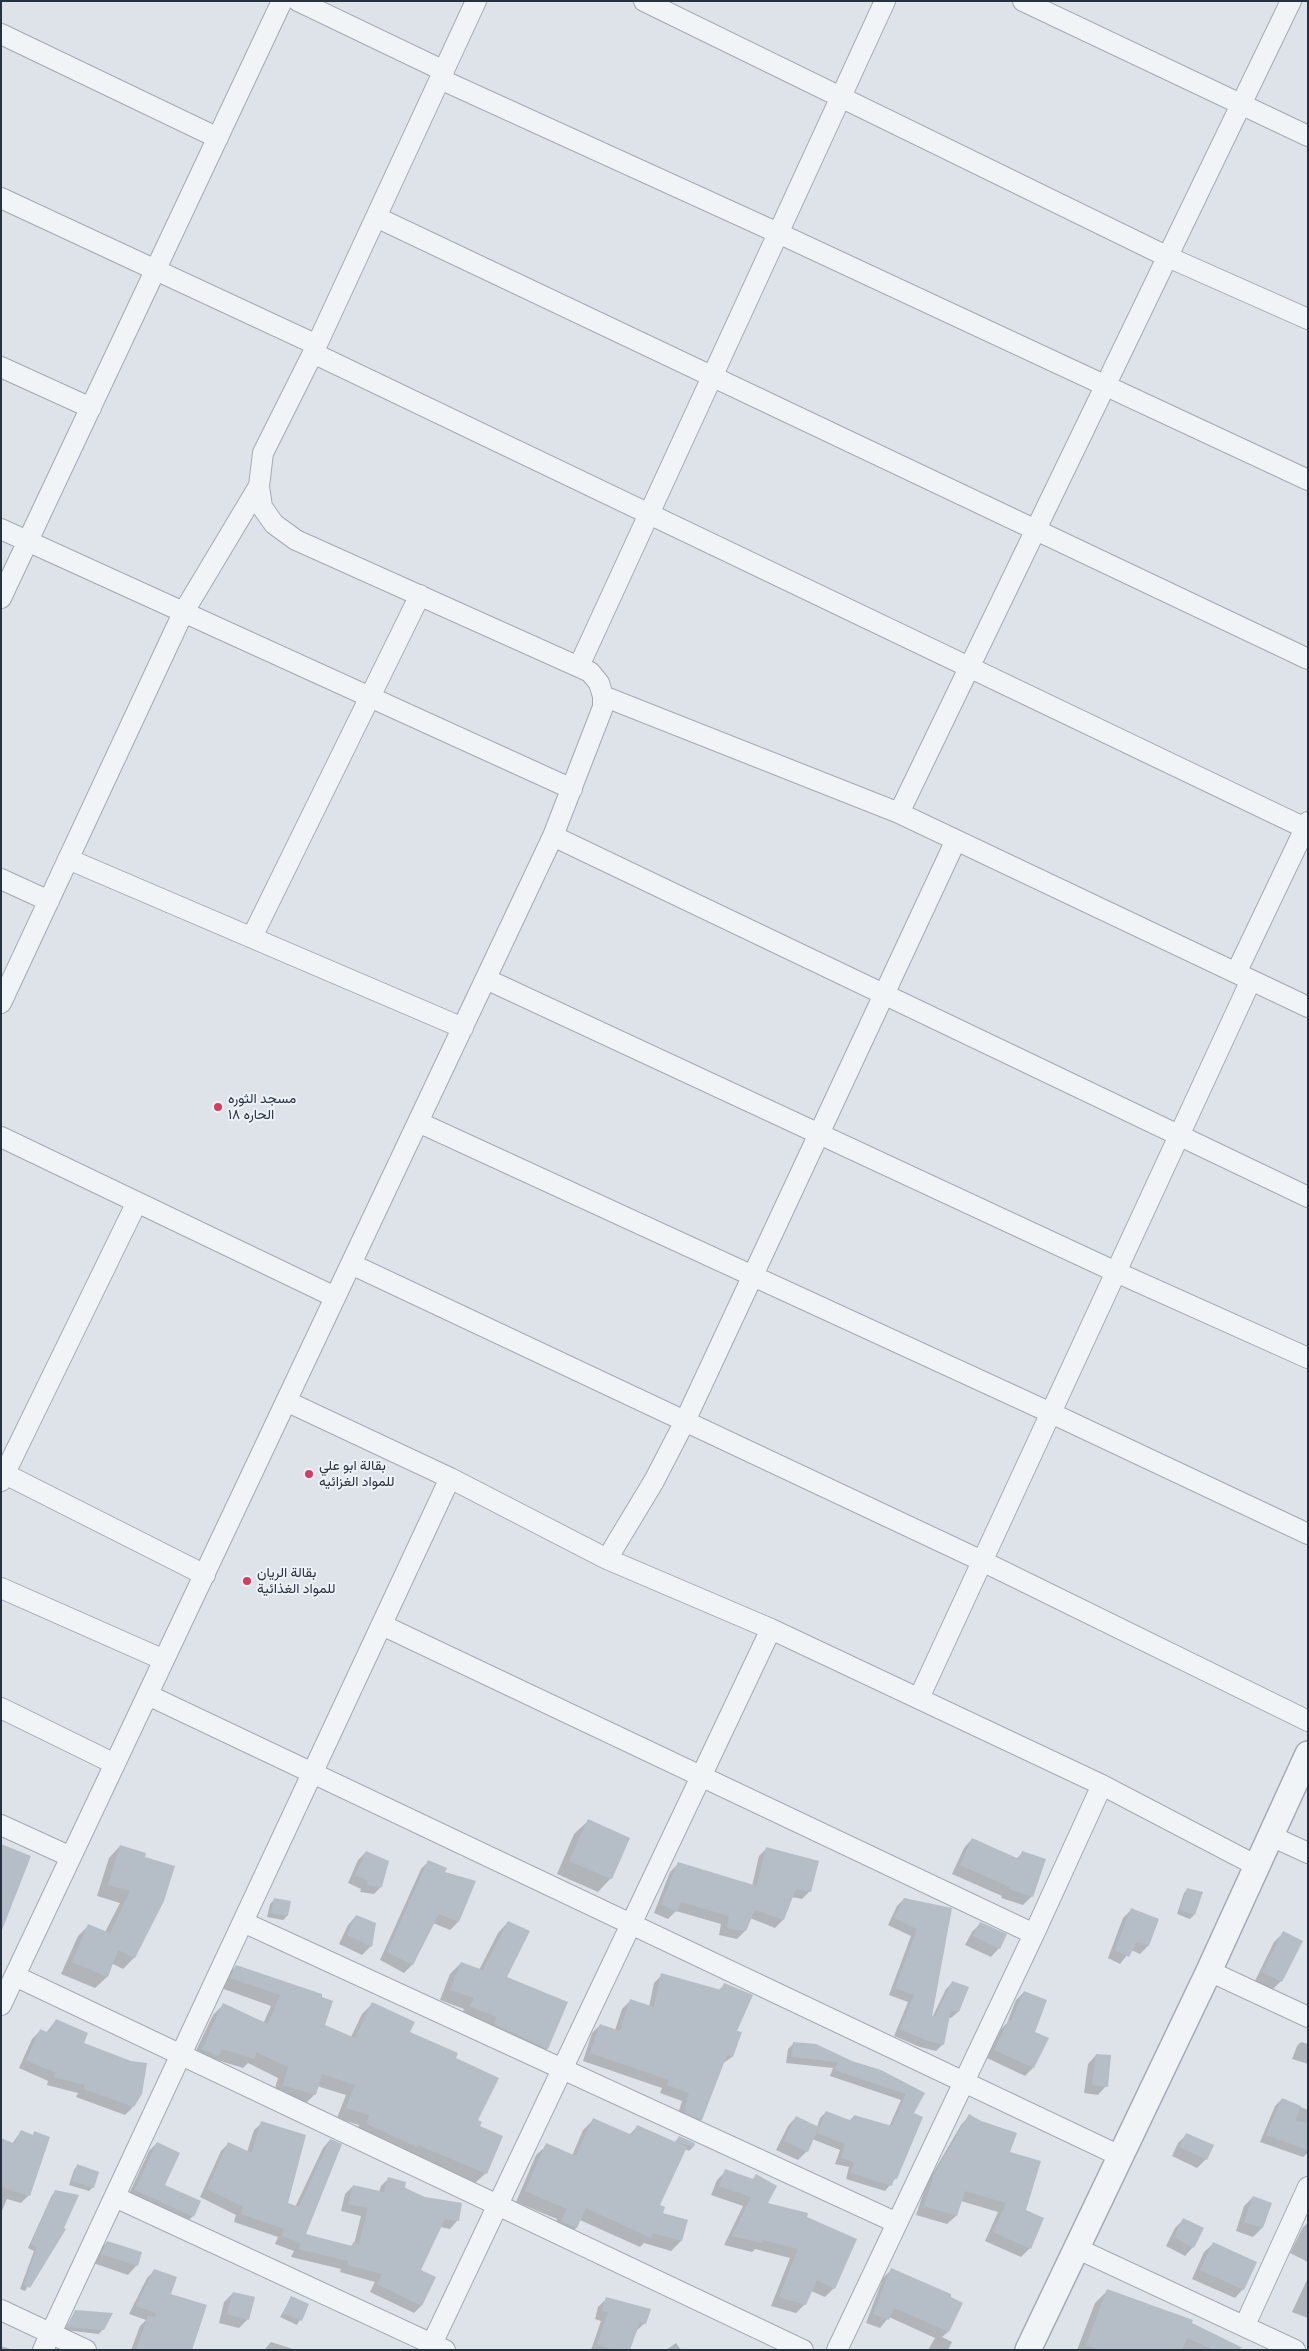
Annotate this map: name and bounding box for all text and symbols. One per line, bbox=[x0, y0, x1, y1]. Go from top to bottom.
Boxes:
place label: مسجد الثوره الحاره ١٨ bbox=[228, 1091, 296, 1124]
marker: مسجد الثوره الحاره ١٨ bbox=[212, 1101, 224, 1113]
place label: بقالة ابو علي للمواد الغزائيه bbox=[319, 1458, 394, 1490]
marker: بقالة ابو علي للمواد الغزائيه bbox=[303, 1468, 315, 1480]
place label: بقالة الريان للمواد الغذائية bbox=[257, 1565, 335, 1598]
marker: بقالة الريان للمواد الغذائية bbox=[241, 1575, 253, 1587]

